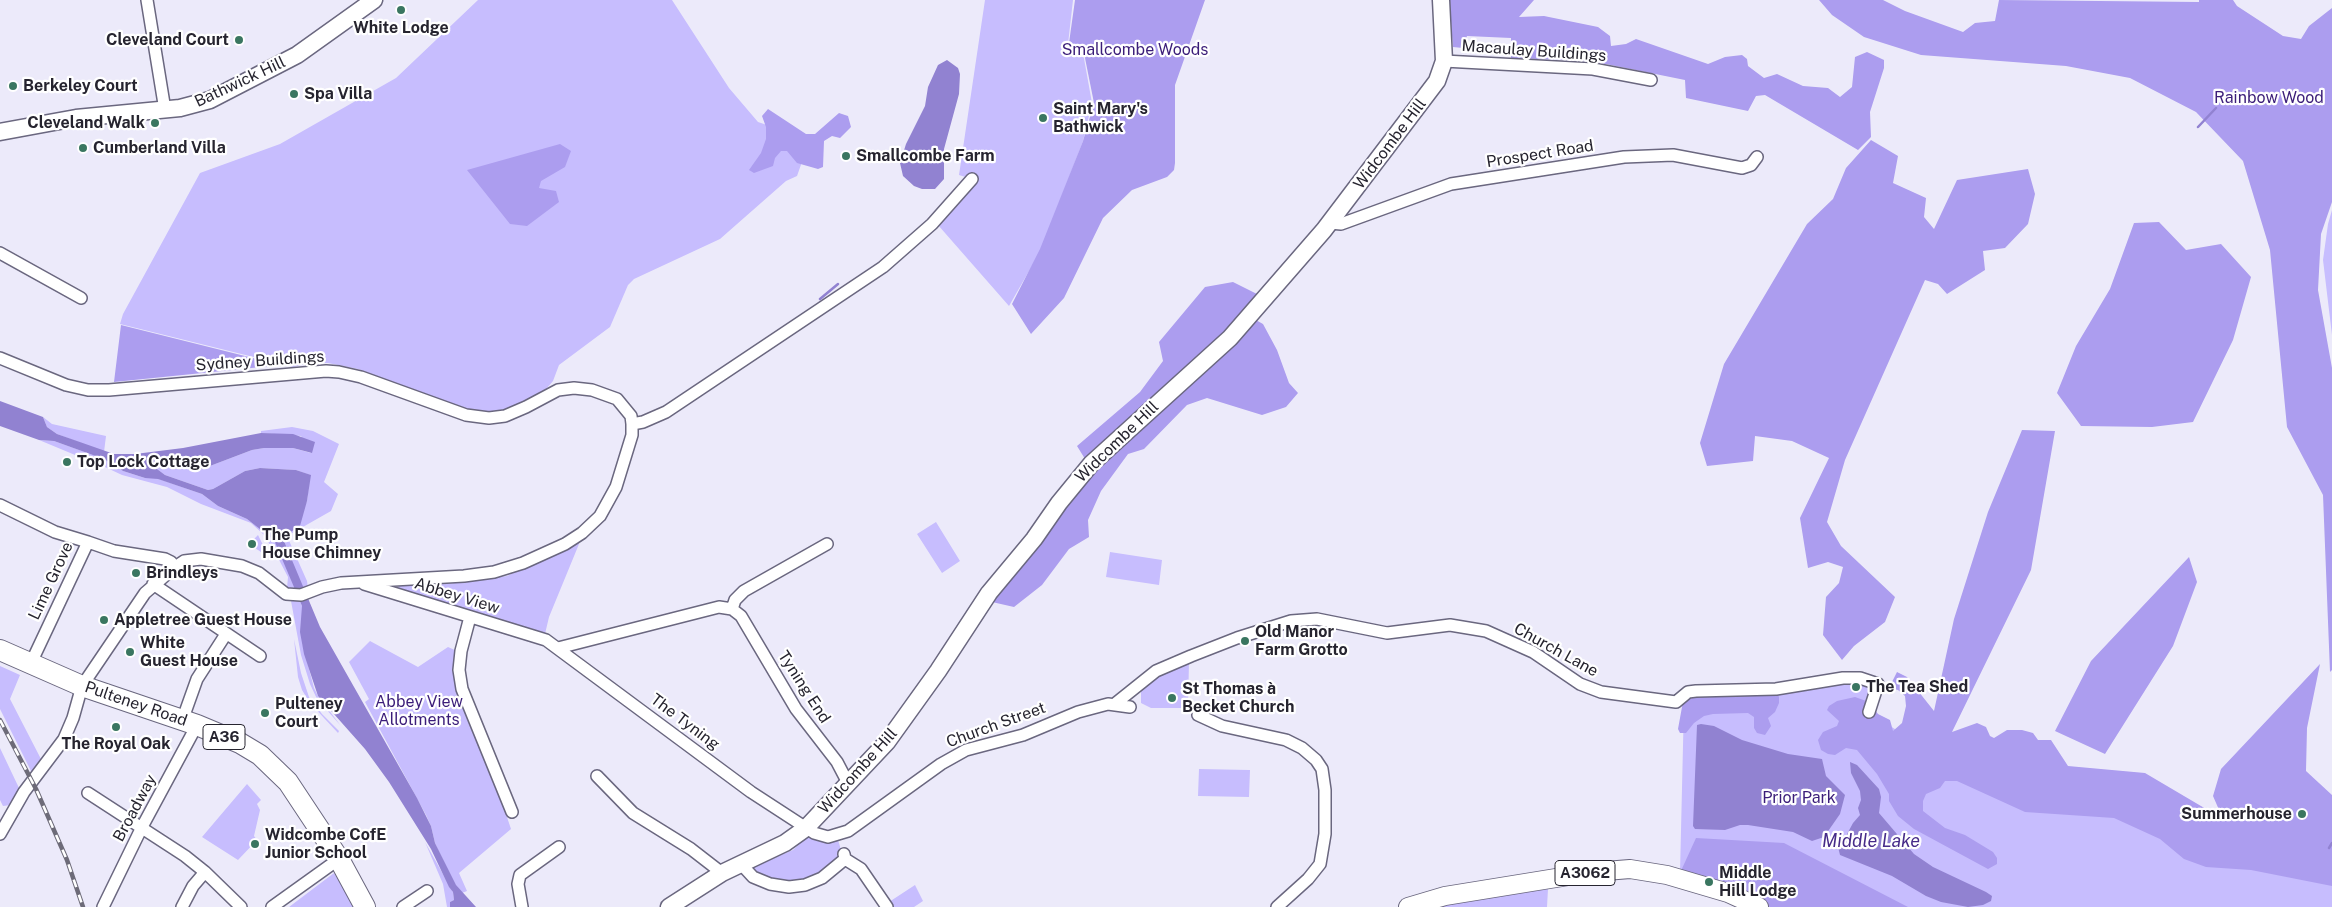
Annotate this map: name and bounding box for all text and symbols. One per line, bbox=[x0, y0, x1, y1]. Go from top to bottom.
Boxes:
marker: White Lodge bbox=[395, 4, 407, 16]
place label: White Lodge bbox=[353, 18, 449, 38]
place label: Cleveland Court bbox=[106, 30, 229, 50]
marker: Cleveland Court bbox=[233, 34, 245, 46]
street label: Macaulay Buildings bbox=[1461, 36, 1607, 66]
park label: Smallcombe Woods bbox=[1062, 40, 1208, 60]
street label: Bathwick Hill bbox=[191, 53, 289, 111]
place label: Berkeley Court bbox=[23, 76, 138, 96]
marker: Berkeley Court bbox=[7, 80, 19, 92]
place label: Spa Villa bbox=[304, 84, 372, 104]
marker: Spa Villa bbox=[288, 88, 300, 100]
park label: Rainbow Wood bbox=[2214, 88, 2324, 108]
street label: Widcombe Hill bbox=[1350, 95, 1430, 193]
place label: Saint Mary's Bathwick bbox=[1053, 99, 1148, 137]
marker: Saint Mary's Bathwick bbox=[1037, 112, 1049, 124]
place label: Cleveland Walk bbox=[27, 113, 145, 133]
marker: Cleveland Walk bbox=[149, 117, 161, 129]
street label: Prospect Road bbox=[1485, 136, 1595, 172]
place label: Cumberland Villa bbox=[93, 138, 226, 158]
marker: Cumberland Villa bbox=[77, 142, 89, 154]
place label: Smallcombe Farm bbox=[856, 146, 995, 166]
marker: Smallcombe Farm bbox=[840, 150, 852, 162]
street label: Sydney Buildings bbox=[195, 347, 325, 375]
street label: Widcombe Hill bbox=[1071, 397, 1163, 487]
place label: Top Lock Cottage bbox=[77, 452, 209, 472]
marker: Top Lock Cottage bbox=[61, 456, 73, 468]
place label: The Pump House Chimney bbox=[262, 525, 381, 563]
marker: The Pump House Chimney bbox=[246, 538, 258, 550]
street label: Lime Grove bbox=[25, 539, 77, 623]
place label: Brindleys bbox=[146, 563, 218, 583]
marker: Brindleys bbox=[130, 567, 142, 579]
street label: Abbey View bbox=[412, 574, 502, 618]
place label: Appletree Guest House bbox=[114, 610, 292, 630]
marker: Appletree Guest House bbox=[98, 614, 110, 626]
street label: Church Lane bbox=[1510, 619, 1602, 681]
place label: Old Manor Farm Grotto bbox=[1255, 622, 1348, 660]
place label: White Guest House bbox=[140, 633, 238, 671]
marker: Old Manor Farm Grotto bbox=[1239, 635, 1251, 647]
marker: White Guest House bbox=[124, 646, 136, 658]
street label: Tyning End bbox=[774, 647, 834, 727]
street label: Pulteney Road bbox=[82, 677, 190, 731]
place label: The Tea Shed bbox=[1866, 677, 1968, 697]
place label: St Thomas à Becket Church bbox=[1182, 679, 1294, 717]
marker: The Tea Shed bbox=[1850, 681, 1862, 693]
street label: The Tyning bbox=[647, 690, 723, 754]
park label: Abbey View Allotments bbox=[375, 692, 463, 730]
marker: St Thomas à Becket Church bbox=[1166, 692, 1178, 704]
place label: Pulteney Court bbox=[275, 694, 343, 732]
street label: Church Street bbox=[944, 698, 1048, 752]
marker: Pulteney Court bbox=[259, 707, 271, 719]
marker: The Royal Oak bbox=[110, 721, 122, 733]
road number: A36 bbox=[203, 724, 245, 750]
street label: Widcombe Hill bbox=[815, 724, 901, 818]
place label: The Royal Oak bbox=[62, 734, 170, 754]
street label: Broadway bbox=[109, 771, 161, 845]
park label: Prior Park bbox=[1762, 788, 1836, 808]
place label: Summerhouse bbox=[2181, 804, 2292, 824]
marker: Summerhouse bbox=[2296, 808, 2308, 820]
place label: Widcombe CofE Junior School bbox=[265, 825, 386, 863]
water label: Middle Lake bbox=[1822, 830, 1920, 852]
marker: Widcombe CofE Junior School bbox=[249, 838, 261, 850]
road number: A3062 bbox=[1555, 860, 1615, 886]
place label: Middle Hill Lodge bbox=[1719, 863, 1797, 901]
marker: Middle Hill Lodge bbox=[1703, 876, 1715, 888]

